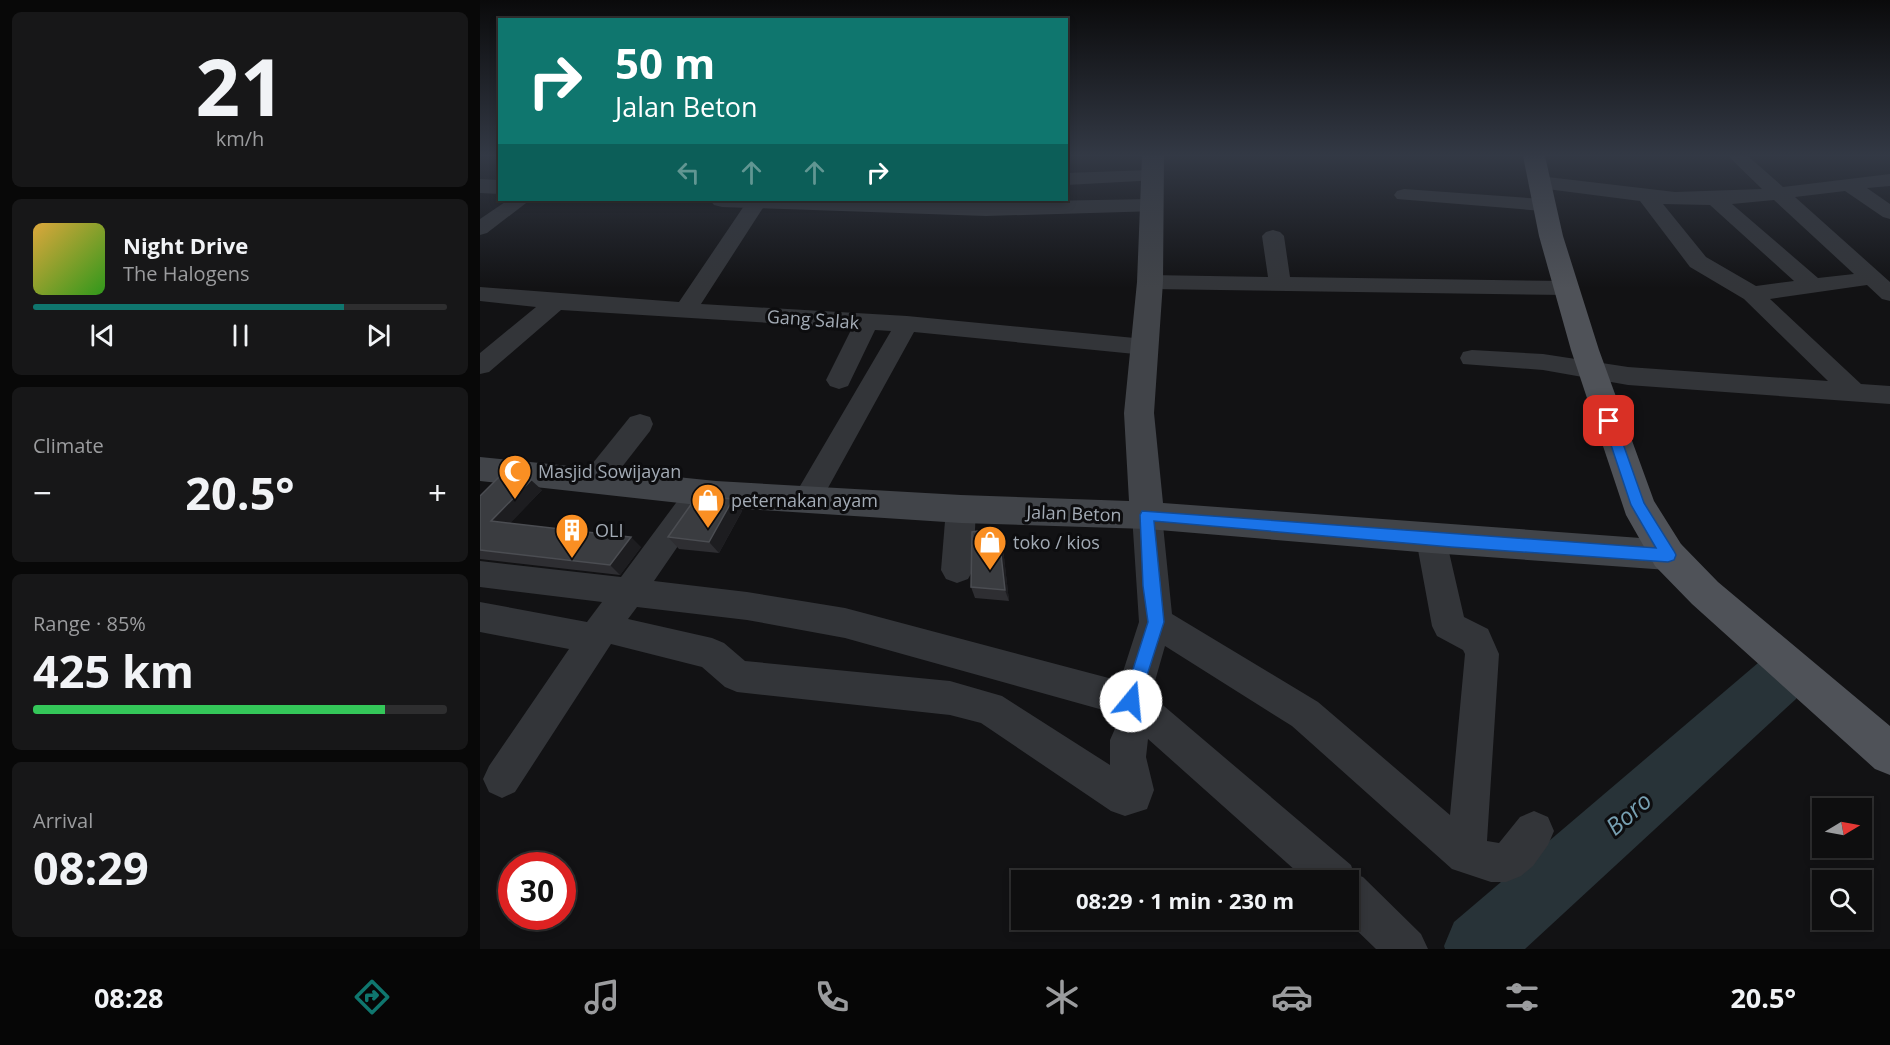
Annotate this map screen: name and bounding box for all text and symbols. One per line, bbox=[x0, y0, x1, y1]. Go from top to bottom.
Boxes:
text: 21 bbox=[195, 33, 285, 139]
text: 50 m bbox=[615, 34, 715, 91]
icon: right bbox=[516, 42, 594, 120]
text: Jalan Beton bbox=[615, 88, 758, 125]
text: km/h bbox=[216, 125, 264, 152]
icon: left bbox=[672, 156, 705, 189]
icon: ahead bbox=[735, 156, 768, 189]
icon: ahead bbox=[798, 156, 831, 189]
icon: right bbox=[861, 156, 894, 189]
text: Night Drive bbox=[123, 230, 248, 260]
text: The Halogens bbox=[123, 260, 250, 287]
street label: Gang Salak bbox=[766, 304, 860, 334]
icon: previous bbox=[86, 319, 119, 352]
icon: pause bbox=[224, 319, 257, 352]
icon: next bbox=[362, 319, 395, 352]
pin bbox=[1583, 395, 1634, 446]
icon: arrive bbox=[1592, 404, 1625, 437]
text: Climate bbox=[33, 432, 104, 459]
mosque icon: Masjid Sowijayan bbox=[497, 453, 533, 500]
place label: Masjid Sowijayan bbox=[538, 459, 681, 483]
text: 20.5° bbox=[185, 462, 295, 523]
text: − bbox=[33, 470, 52, 515]
text: + bbox=[428, 470, 447, 515]
shop icon: peternakan ayam bbox=[690, 482, 726, 529]
place label: peternakan ayam bbox=[731, 488, 878, 512]
street label: Jalan Beton bbox=[1024, 499, 1122, 527]
building icon: OLI bbox=[554, 512, 590, 559]
place label: OLI bbox=[595, 518, 623, 542]
shop icon: toko / kios bbox=[972, 524, 1008, 571]
place label: toko / kios bbox=[1013, 530, 1100, 554]
text: Range · 85% bbox=[33, 610, 146, 637]
text: 425 km bbox=[33, 640, 194, 701]
position arrow bbox=[1099, 669, 1163, 733]
water label: Boro bbox=[1598, 784, 1658, 842]
north arrow bbox=[1812, 798, 1872, 858]
map controls bbox=[1812, 798, 1872, 930]
text: Arrival bbox=[33, 807, 93, 834]
text: 08:29 bbox=[33, 837, 149, 898]
speed limit sign: 30 bbox=[498, 852, 576, 930]
button: search bbox=[1812, 870, 1872, 930]
text: 08:29 · 1 min · 230 m bbox=[1076, 885, 1294, 915]
icon: directions bbox=[351, 976, 393, 1018]
icon: music bbox=[581, 976, 623, 1018]
icon: phone bbox=[811, 976, 853, 1018]
icon: climate bbox=[1041, 976, 1083, 1018]
icon: car bbox=[1271, 976, 1313, 1018]
icon: filters bbox=[1501, 976, 1543, 1018]
text: 08:28 bbox=[94, 979, 163, 1016]
text: 20.5° bbox=[1730, 979, 1796, 1016]

